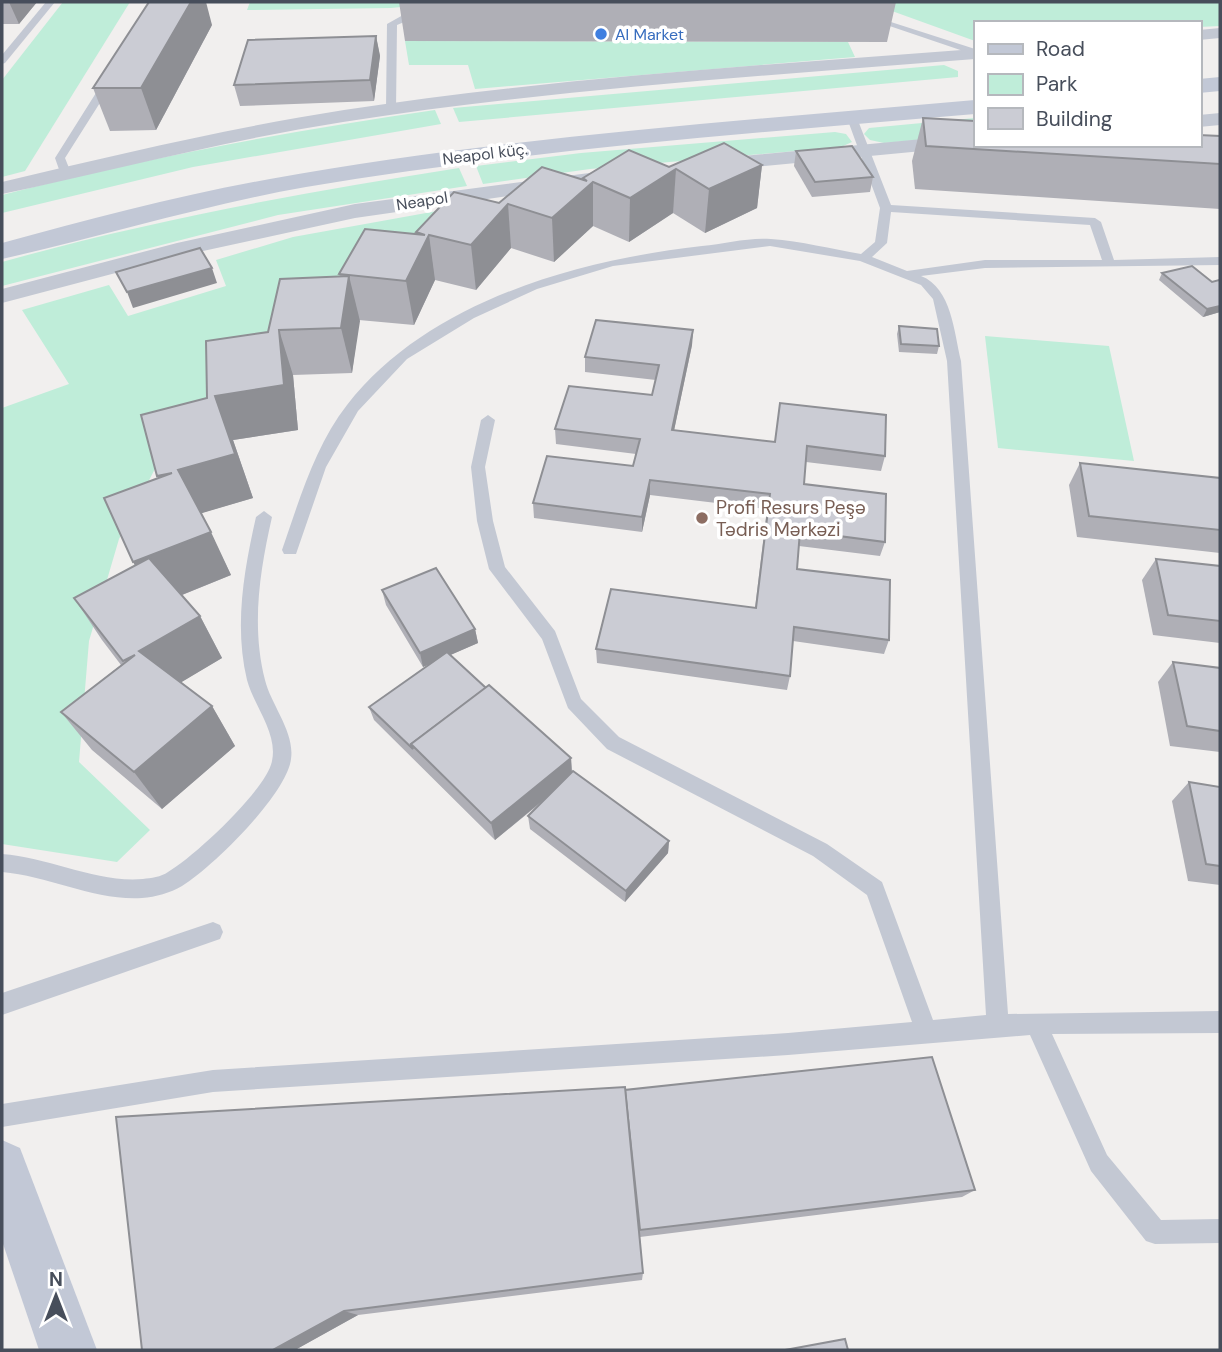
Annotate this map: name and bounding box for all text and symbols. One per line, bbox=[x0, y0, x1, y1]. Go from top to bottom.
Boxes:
legend bbox=[974, 21, 1201, 147]
place label: Al Market bbox=[615, 24, 684, 45]
marker: Al Market bbox=[593, 26, 609, 42]
text: Road bbox=[1036, 35, 1085, 63]
text: Park bbox=[1036, 70, 1078, 98]
text: Building bbox=[1036, 105, 1113, 133]
street label: Neapol küç. bbox=[441, 138, 529, 170]
street label: Neapol bbox=[395, 187, 449, 215]
place label: Profi Resurs Peşə Tədris Mərkəzi bbox=[716, 495, 866, 542]
marker: Profi Resurs Peşə Tədris Mərkəzi bbox=[694, 510, 710, 526]
north arrow bbox=[21, 1261, 91, 1331]
text: N bbox=[49, 1267, 63, 1292]

